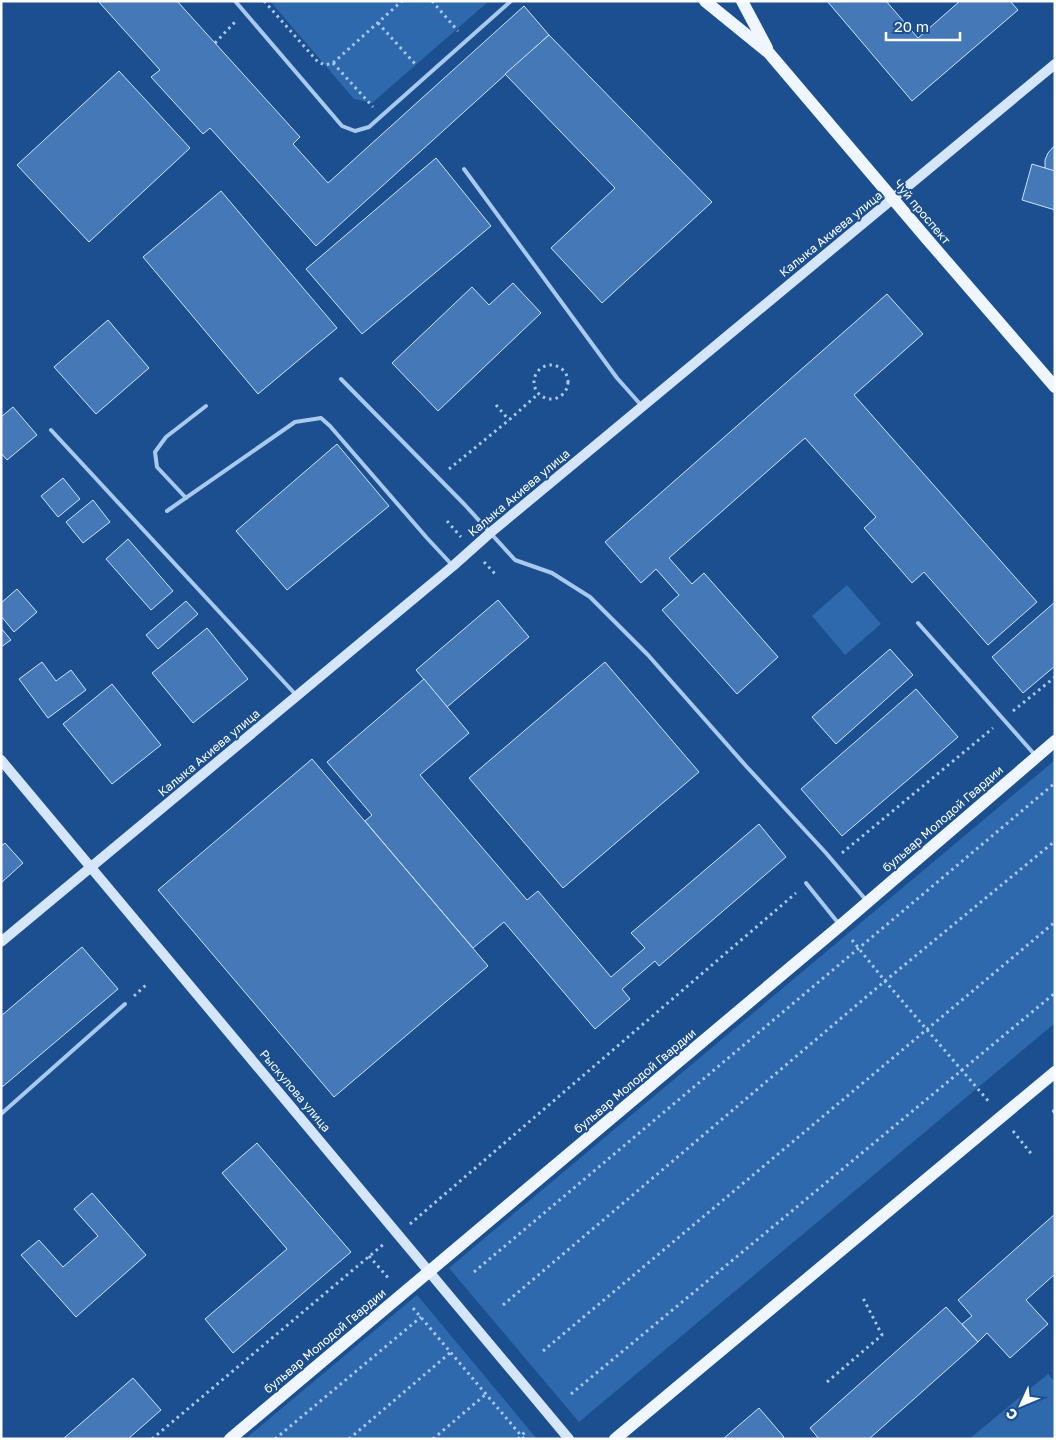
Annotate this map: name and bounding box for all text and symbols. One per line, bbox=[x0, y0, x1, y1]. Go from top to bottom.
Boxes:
scale bar bbox=[886, 10, 960, 42]
text: 20 m bbox=[894, 17, 929, 35]
street label: Чуй проспект bbox=[891, 176, 954, 247]
street label: Калыка Акиева улица bbox=[776, 187, 885, 280]
street label: Калыка Акиева улица bbox=[465, 446, 573, 540]
street label: Калыка Акиева улица bbox=[155, 706, 263, 800]
street label: бульвар Молодой Гвардии bbox=[879, 762, 1006, 875]
street label: бульвар Молодой Гвардии bbox=[570, 1025, 699, 1136]
street label: Рыскулова улица bbox=[257, 1047, 334, 1135]
street label: бульвар Молодой Гвардии bbox=[260, 1285, 389, 1396]
north arrow bbox=[996, 1380, 1046, 1430]
text: С bbox=[1002, 1405, 1021, 1424]

